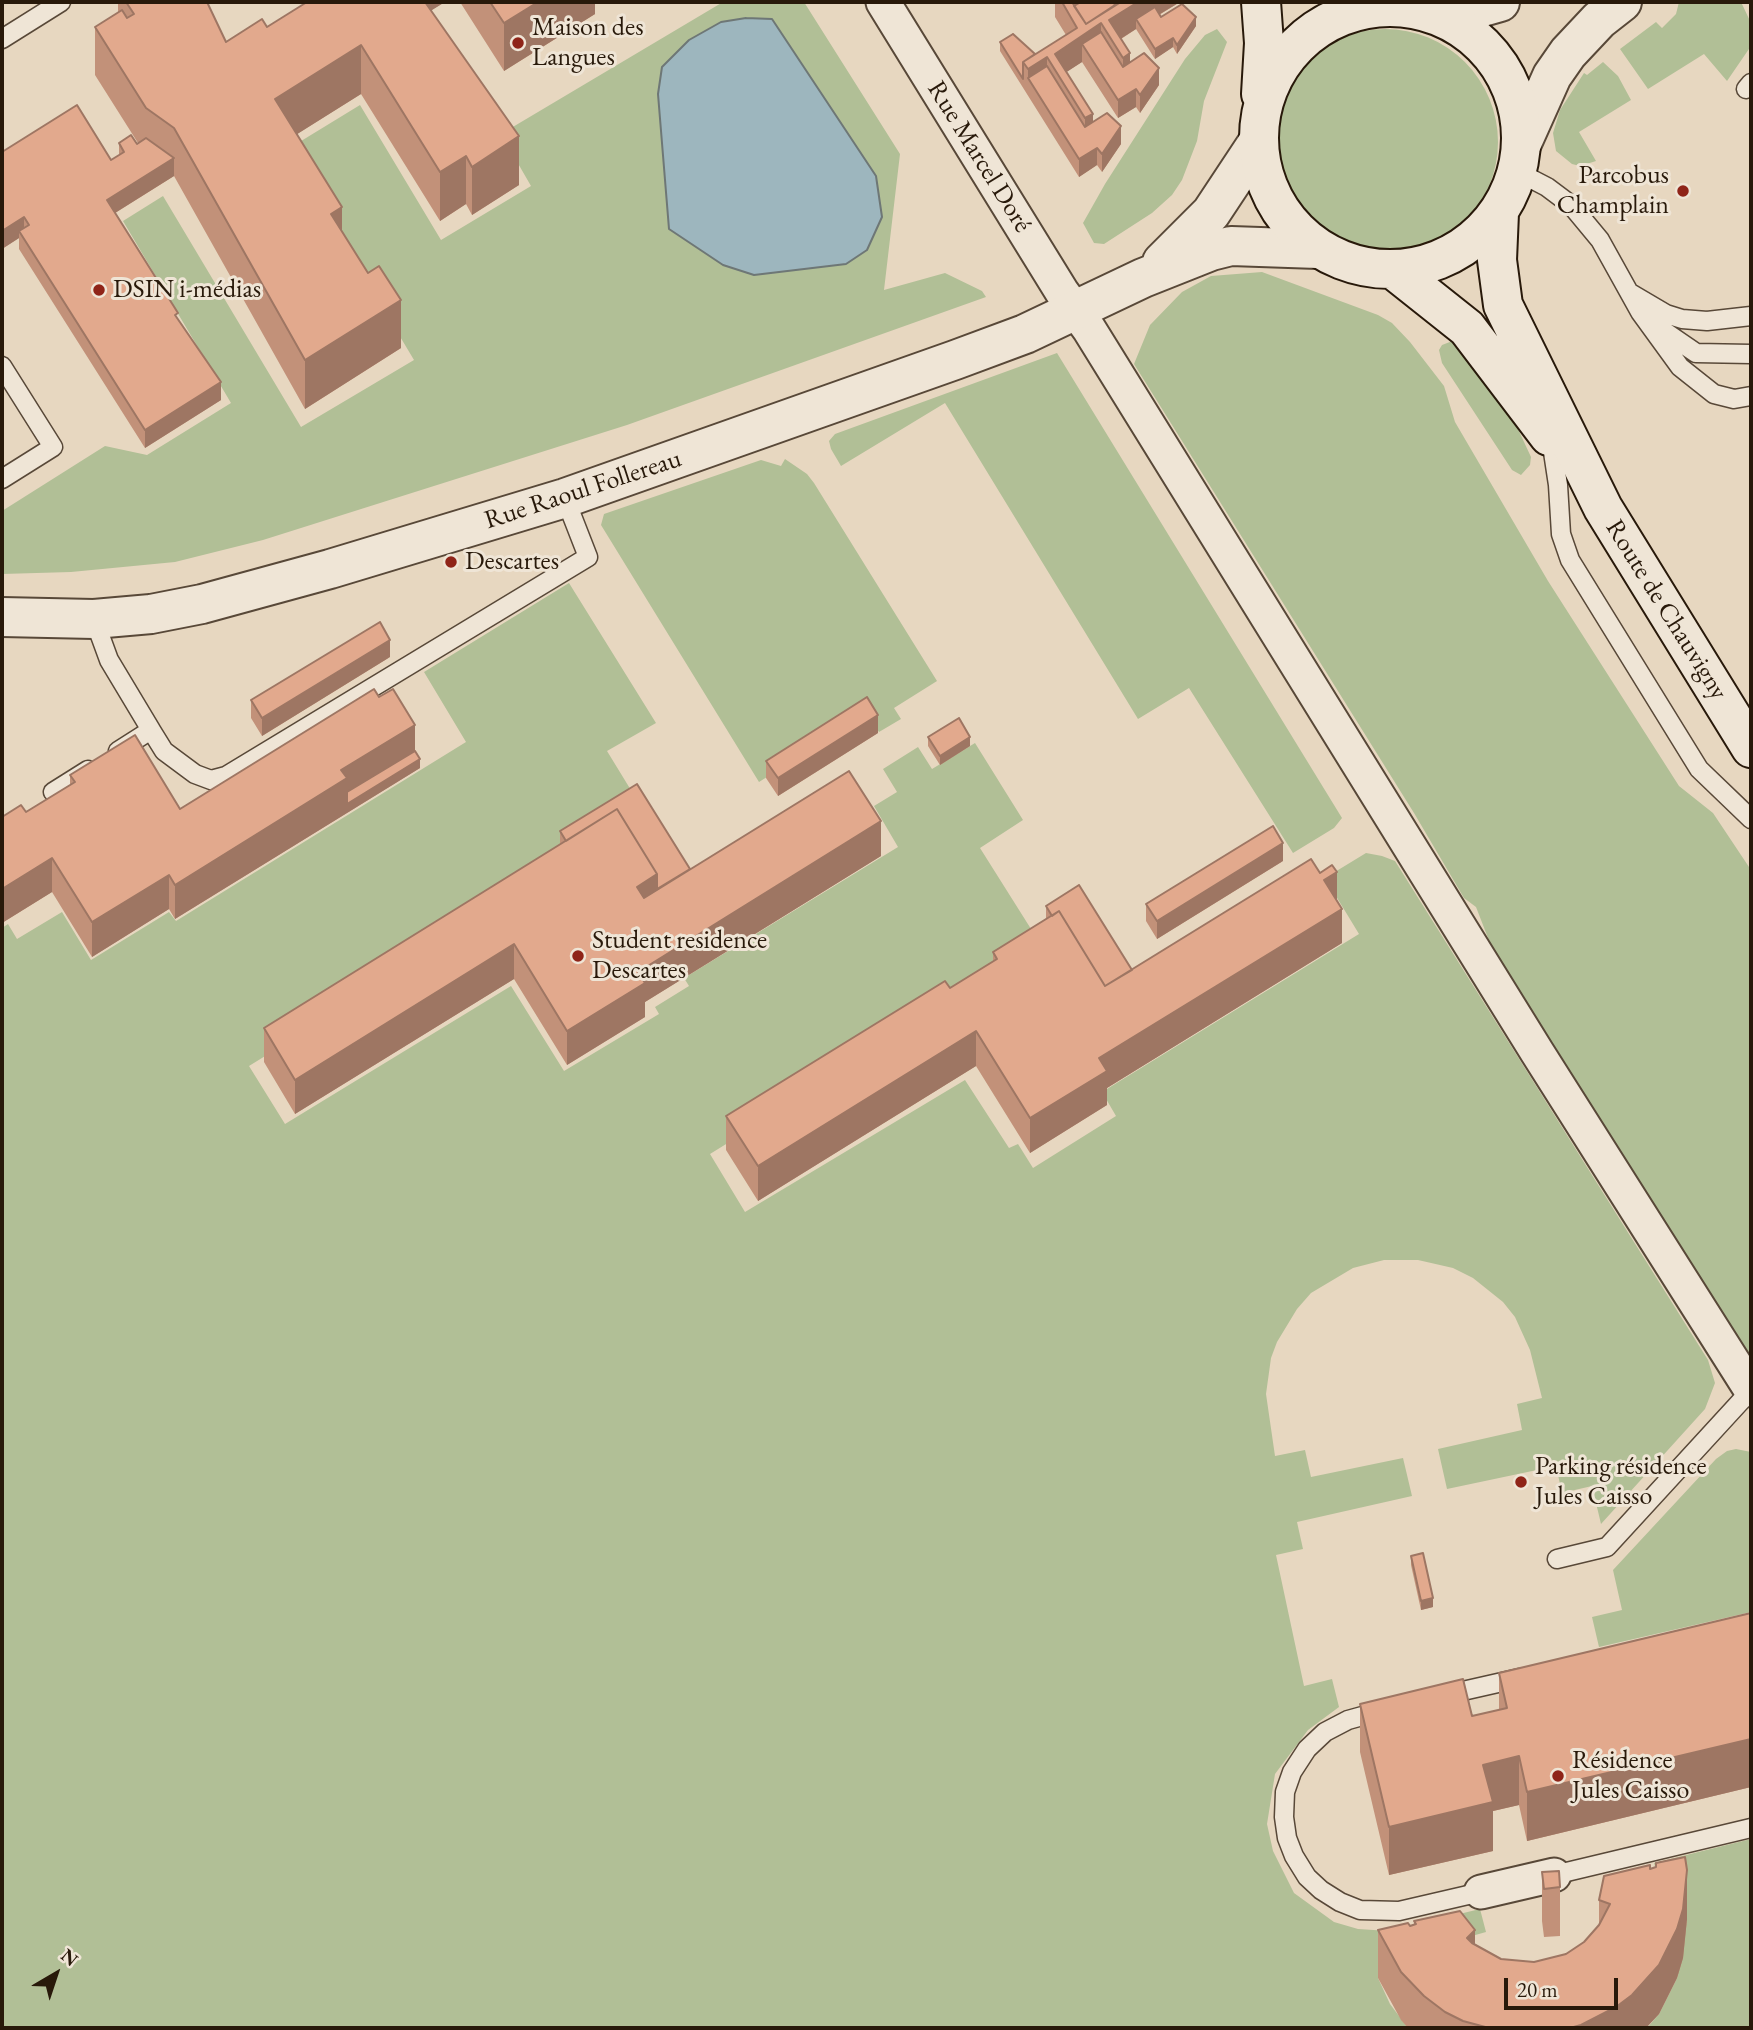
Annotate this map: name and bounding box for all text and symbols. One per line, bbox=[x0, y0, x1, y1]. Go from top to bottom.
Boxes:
place label: Maison des Langues bbox=[532, 12, 644, 74]
marker: Maison des Langues bbox=[510, 35, 526, 51]
street label: Rue Marcel Doré bbox=[920, 76, 1038, 238]
place label: Parcobus Champlain bbox=[1557, 160, 1669, 222]
marker: Parcobus Champlain bbox=[1675, 183, 1691, 199]
place label: DSIN i-médias bbox=[113, 274, 261, 306]
marker: DSIN i-médias bbox=[91, 282, 107, 298]
street label: Rue Raoul Follereau bbox=[481, 443, 685, 537]
street label: Route de Chauvigny bbox=[1598, 514, 1734, 706]
place label: Descartes bbox=[465, 546, 559, 578]
marker: Descartes bbox=[443, 554, 459, 570]
place label: Student residence Descartes bbox=[592, 925, 767, 986]
marker: Student residence Descartes bbox=[570, 948, 586, 964]
place label: Parking résidence Jules Caisso bbox=[1535, 1451, 1707, 1512]
marker: Parking résidence Jules Caisso bbox=[1513, 1474, 1529, 1490]
place label: Résidence Jules Caisso bbox=[1572, 1745, 1689, 1806]
marker: Résidence Jules Caisso bbox=[1550, 1768, 1566, 1784]
north arrow bbox=[21, 1939, 91, 2009]
text: N bbox=[56, 1943, 83, 1972]
scale bar bbox=[1508, 1964, 1622, 2008]
text: 20 m bbox=[1517, 1976, 1558, 2003]

